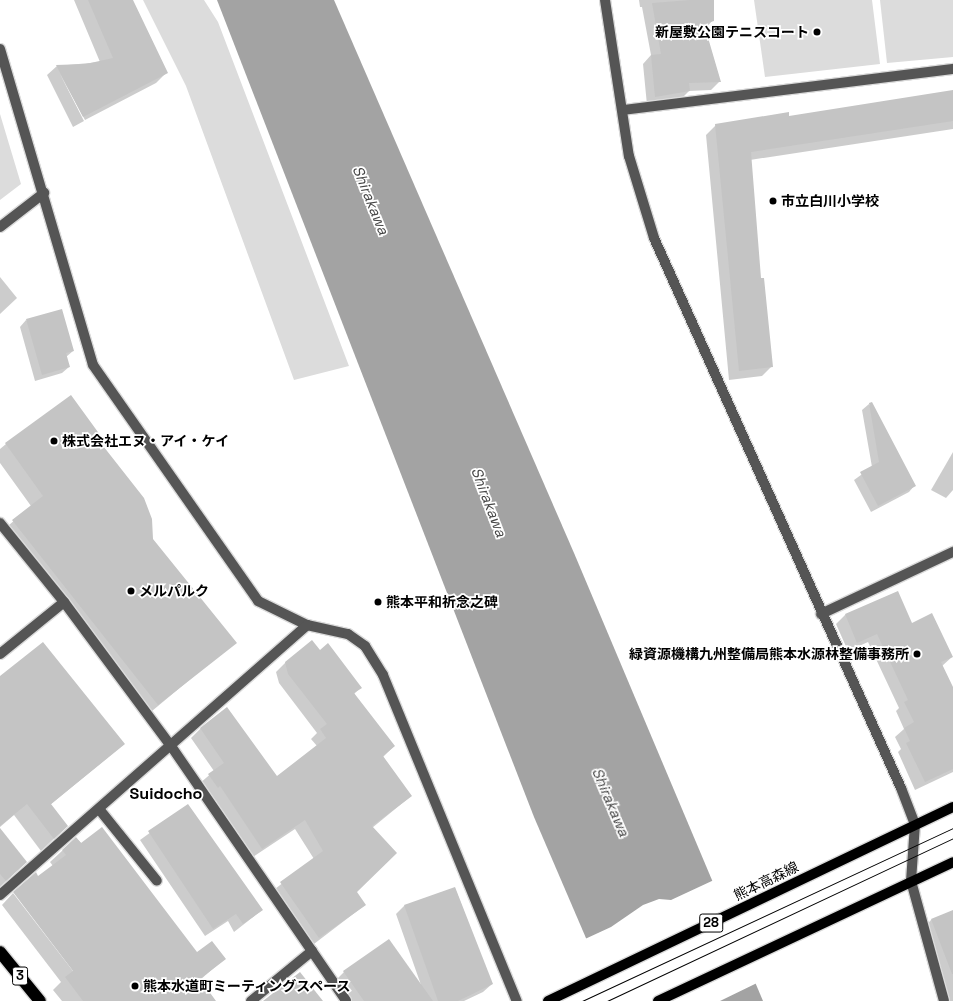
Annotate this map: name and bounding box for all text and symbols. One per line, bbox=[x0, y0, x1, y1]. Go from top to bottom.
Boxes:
place label: 新屋敷公園テニスコート bbox=[655, 24, 809, 40]
marker: 新屋敷公園テニスコート bbox=[812, 27, 822, 37]
water label: Shirakawa bbox=[349, 163, 393, 237]
place label: 市立白川小学校 bbox=[781, 193, 879, 209]
marker: 市立白川小学校 bbox=[768, 196, 778, 206]
place label: 株式会社エヌ・アイ・ケイ bbox=[62, 433, 230, 449]
marker: 株式会社エヌ・アイ・ケイ bbox=[49, 436, 59, 446]
water label: Shirakawa bbox=[468, 465, 510, 539]
place label: メルパルク bbox=[139, 583, 209, 599]
marker: メルパルク bbox=[126, 586, 136, 596]
place label: 熊本平和祈念之碑 bbox=[386, 594, 498, 610]
marker: 熊本平和祈念之碑 bbox=[373, 597, 383, 607]
place label: 緑資源機構九州整備局熊本水源林整備事務所 bbox=[629, 646, 909, 662]
marker: 緑資源機構九州整備局熊本水源林整備事務所 bbox=[912, 649, 922, 659]
water label: Shirakawa bbox=[588, 765, 634, 839]
district label: Suidocho bbox=[130, 784, 202, 804]
street label: 熊本高森線 bbox=[731, 858, 801, 904]
road number: 28 bbox=[699, 912, 723, 934]
road number: 3 bbox=[12, 965, 28, 987]
place label: 熊本水道町ミーティングスペース bbox=[143, 978, 353, 994]
marker: 熊本水道町ミーティングスペース bbox=[130, 981, 140, 991]

